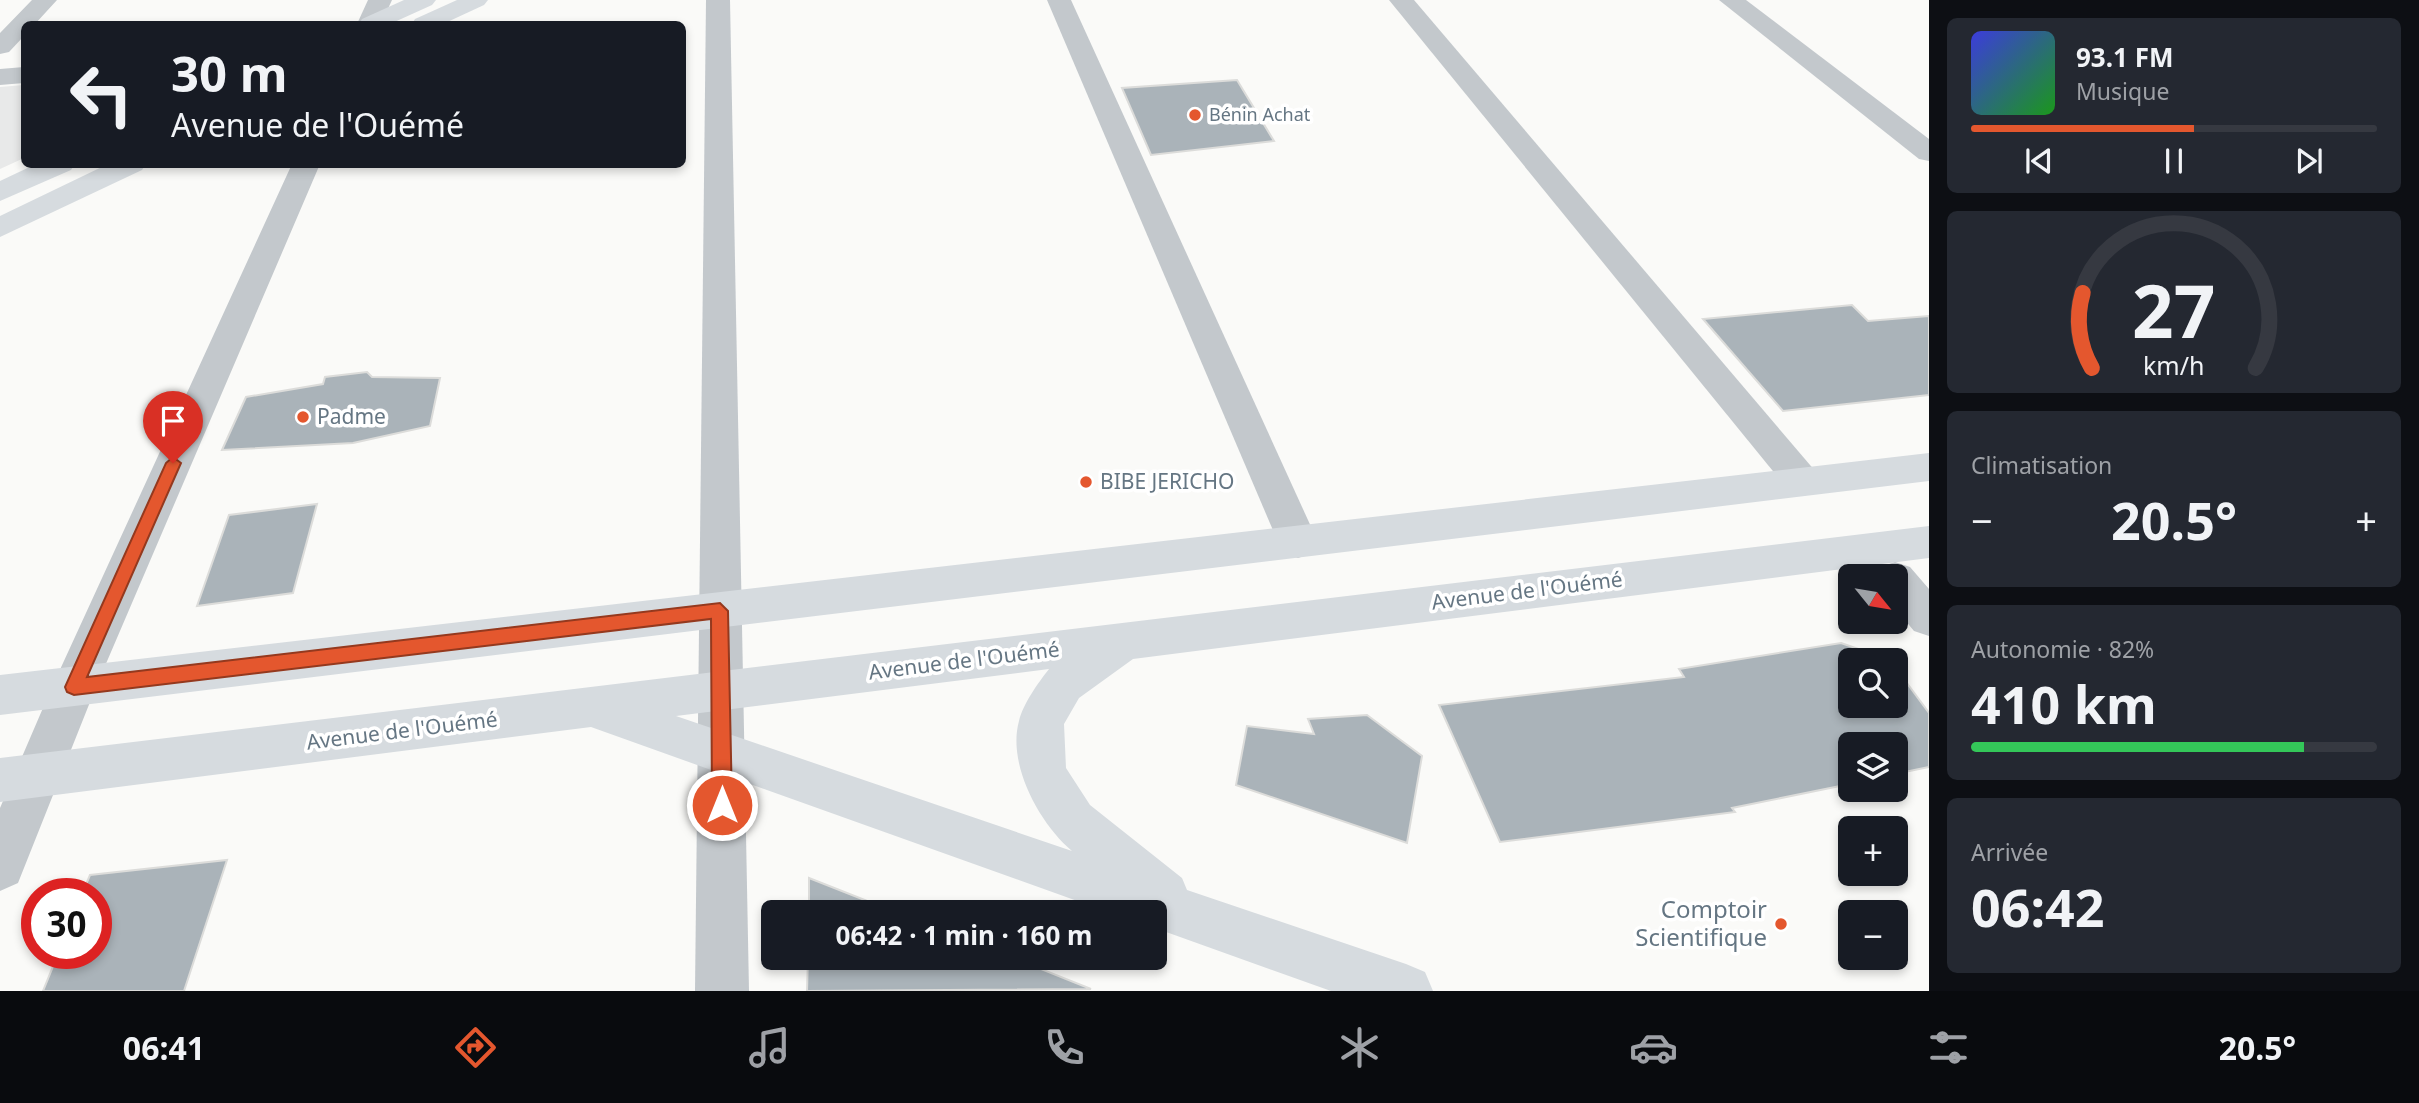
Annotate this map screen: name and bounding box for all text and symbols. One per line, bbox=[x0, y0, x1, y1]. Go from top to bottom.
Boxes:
text: 93.1 FM bbox=[2076, 39, 2173, 75]
text: 30 m bbox=[171, 40, 288, 106]
icon: left bbox=[56, 49, 147, 140]
text: Musique bbox=[2076, 75, 2169, 107]
place label: Bénin Achat bbox=[1209, 102, 1311, 126]
text: Avenue de l'Ouémé bbox=[171, 103, 464, 146]
marker: Bénin Achat bbox=[1187, 107, 1203, 123]
icon: previous bbox=[2020, 142, 2058, 180]
icon: pause bbox=[2155, 142, 2193, 180]
icon: next bbox=[2290, 142, 2328, 180]
text: 27 bbox=[2132, 261, 2216, 360]
text: km/h bbox=[2143, 348, 2205, 382]
pin bbox=[143, 391, 203, 463]
icon: arrive bbox=[154, 402, 192, 440]
place label: Padme bbox=[317, 402, 386, 430]
marker: Padme bbox=[295, 409, 311, 425]
text: Climatisation bbox=[1971, 449, 2112, 481]
place label: BIBE JERICHO bbox=[1100, 467, 1234, 495]
marker: BIBE JERICHO bbox=[1078, 474, 1094, 490]
text: 20.5° bbox=[2111, 484, 2237, 555]
text: − bbox=[1971, 494, 1993, 546]
text: + bbox=[2355, 494, 2377, 546]
street label: Avenue de l'Ouémé bbox=[1430, 564, 1624, 616]
north arrow bbox=[1838, 564, 1908, 634]
map controls bbox=[1838, 564, 1908, 970]
text: Autonomie · 82% bbox=[1971, 633, 2154, 665]
street label: Avenue de l'Ouémé bbox=[867, 634, 1061, 686]
button: search bbox=[1838, 648, 1908, 718]
text: 410 km bbox=[1971, 668, 2157, 739]
street label: Avenue de l'Ouémé bbox=[305, 704, 499, 756]
button: layers bbox=[1838, 732, 1908, 802]
position arrow bbox=[685, 768, 759, 842]
button: + bbox=[1838, 816, 1908, 886]
text: Arrivée bbox=[1971, 836, 2048, 868]
text: 06:42 bbox=[1971, 871, 2105, 942]
speed limit sign: 30 bbox=[21, 878, 112, 969]
place label: Comptoir Scientifique bbox=[1635, 892, 1767, 953]
button: − bbox=[1838, 900, 1908, 970]
marker: Comptoir Scientifique bbox=[1773, 916, 1789, 932]
text: 06:42 · 1 min · 160 m bbox=[836, 917, 1092, 953]
icon: directions bbox=[451, 1023, 500, 1072]
icon: music bbox=[745, 1023, 794, 1072]
icon: phone bbox=[1040, 1023, 1089, 1072]
icon: climate bbox=[1335, 1023, 1384, 1072]
icon: car bbox=[1629, 1023, 1678, 1072]
icon: filters bbox=[1924, 1023, 1973, 1072]
text: 06:41 bbox=[123, 1026, 205, 1069]
text: 20.5° bbox=[2219, 1026, 2296, 1069]

